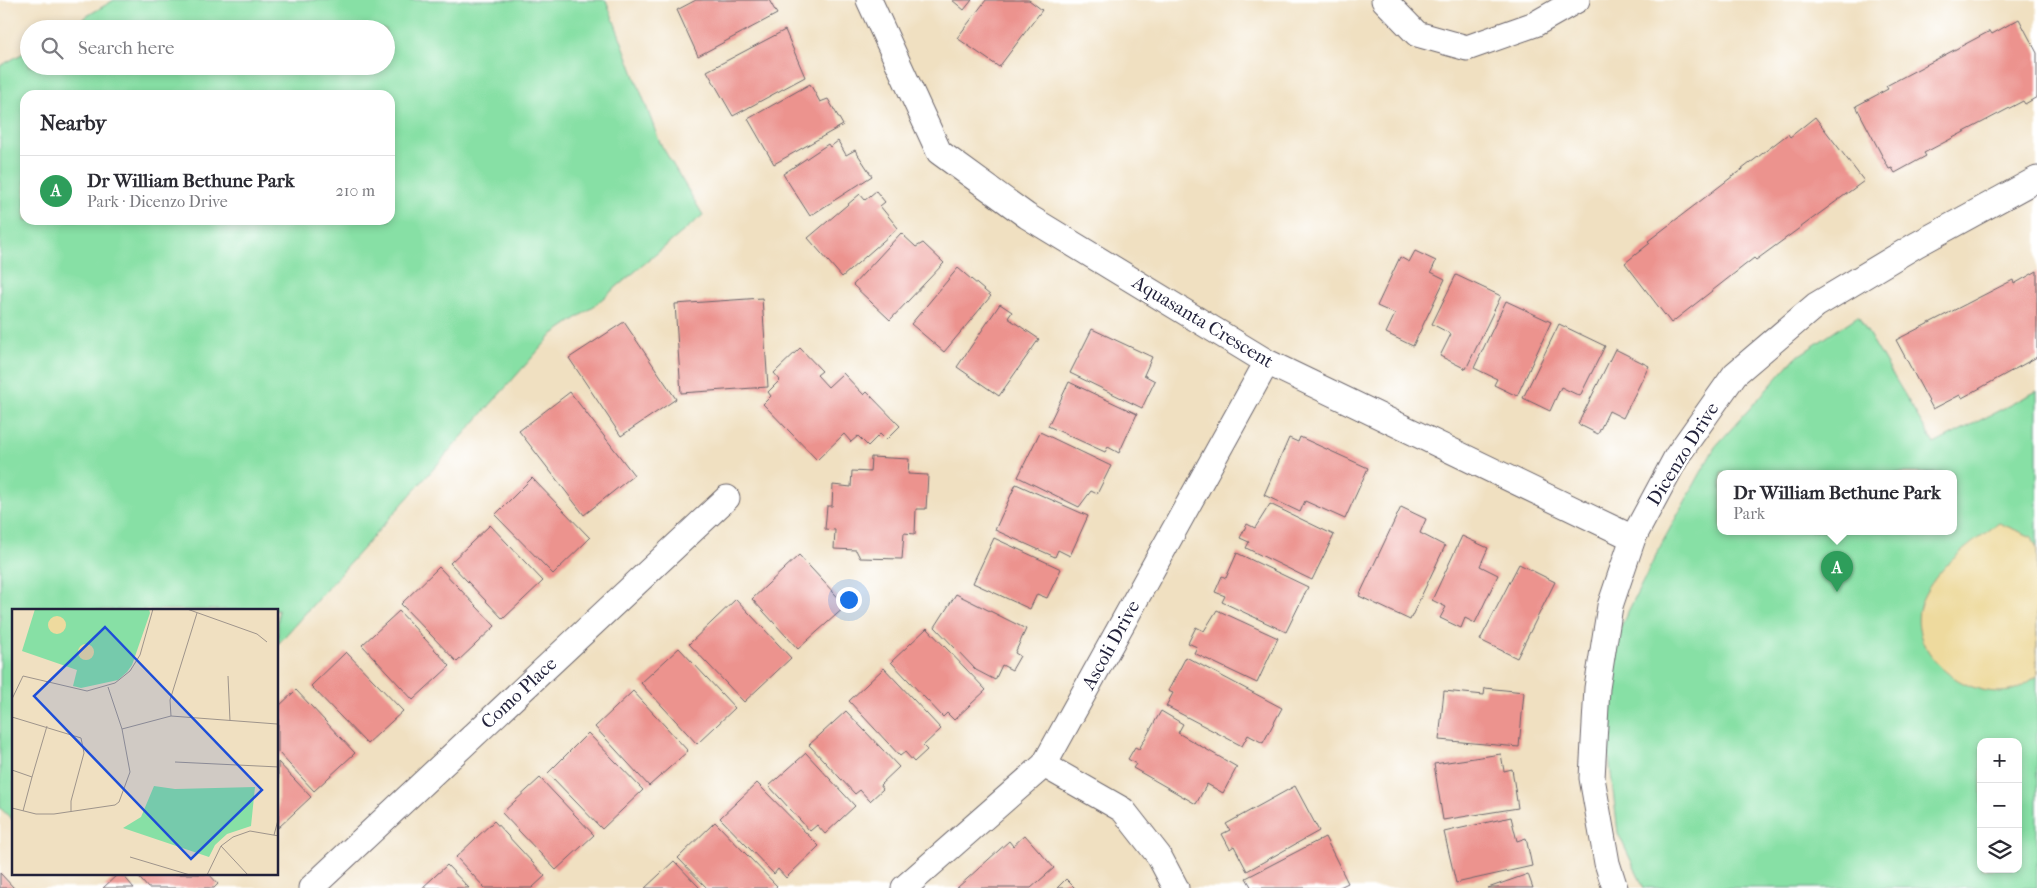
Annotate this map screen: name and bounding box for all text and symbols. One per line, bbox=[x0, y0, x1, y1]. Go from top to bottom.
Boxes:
search box bbox=[20, 20, 395, 75]
icon: search bbox=[38, 34, 66, 62]
text: Search here bbox=[78, 37, 174, 59]
text: Nearby bbox=[40, 111, 106, 135]
text: Dr William Bethune Park bbox=[87, 170, 294, 192]
text: A bbox=[51, 181, 61, 200]
text: 210 m bbox=[336, 181, 375, 200]
text: Park · Dicenzo Drive bbox=[87, 192, 228, 211]
street label: Aquasanta Crescent bbox=[1128, 271, 1278, 373]
street label: Dicenzo Drive bbox=[1643, 398, 1723, 510]
popup bbox=[1717, 470, 1957, 535]
text: Dr William Bethune Park bbox=[1733, 482, 1941, 504]
text: Park bbox=[1733, 504, 1765, 523]
pin: A bbox=[1821, 551, 1853, 592]
your location bbox=[836, 587, 862, 613]
street label: Ascoli Drive bbox=[1077, 597, 1145, 694]
inset map bbox=[12, 609, 279, 876]
street label: Como Place bbox=[477, 653, 561, 733]
map controls bbox=[1977, 738, 2022, 873]
button: + bbox=[1977, 738, 2022, 783]
button: − bbox=[1977, 783, 2022, 828]
button: layers bbox=[1977, 828, 2022, 873]

